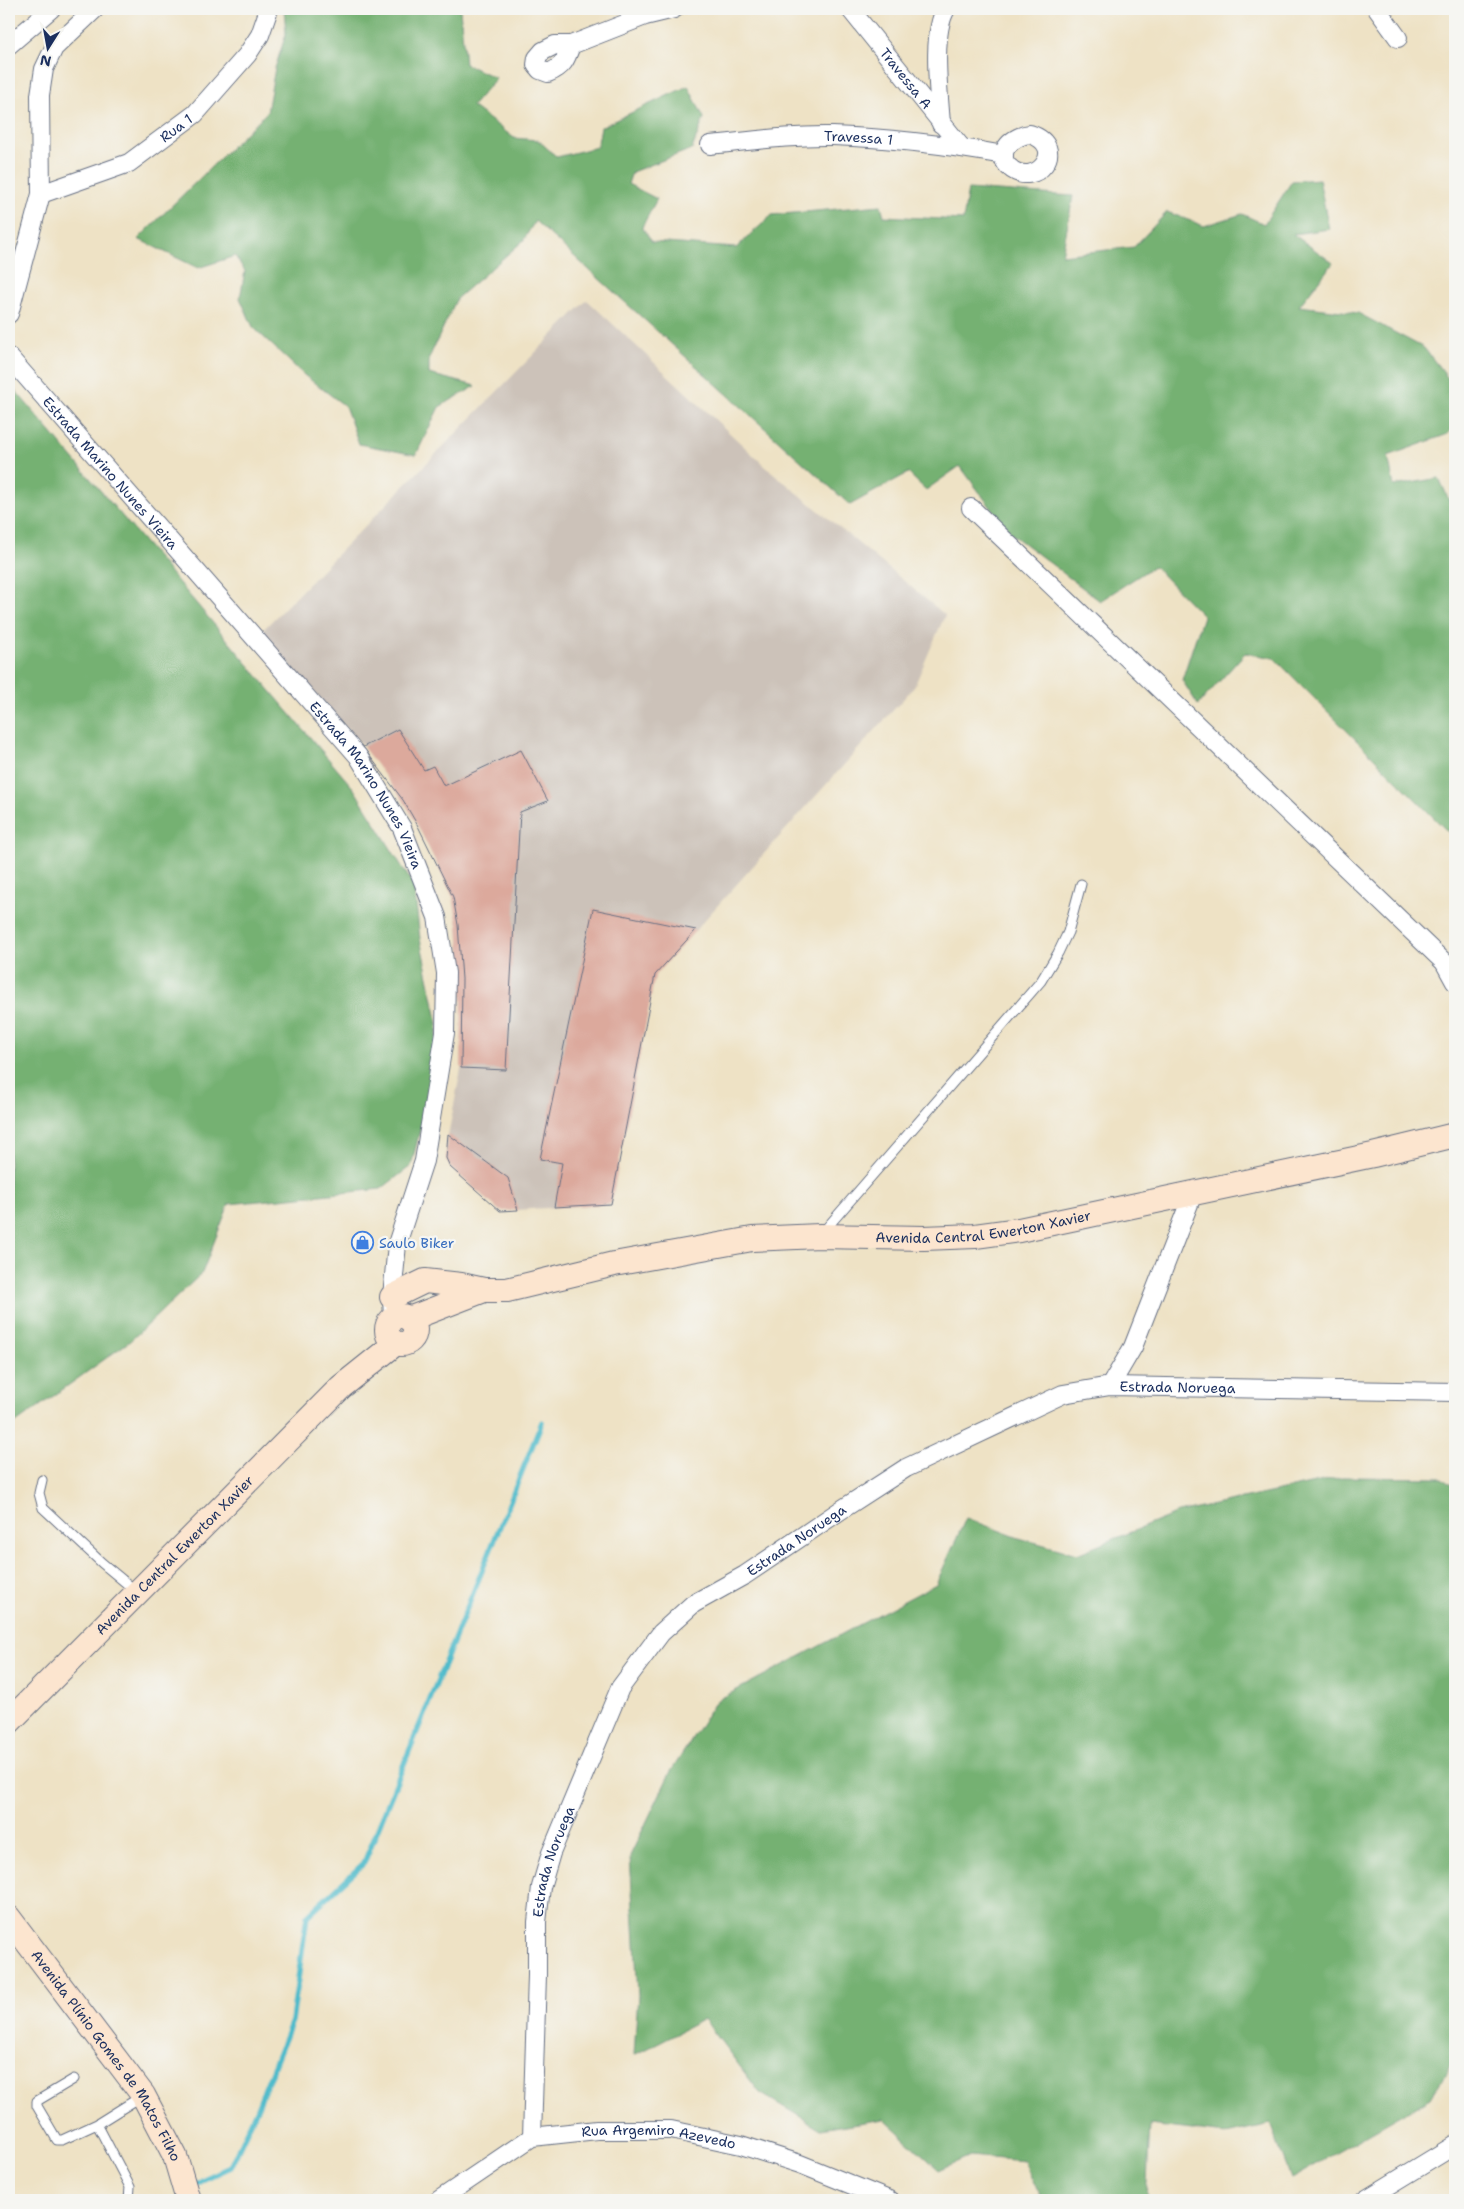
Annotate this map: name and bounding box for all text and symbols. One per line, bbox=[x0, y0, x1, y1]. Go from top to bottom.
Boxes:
north arrow bbox=[22, 22, 72, 72]
street label: Travessa A bbox=[876, 44, 936, 113]
text: N bbox=[38, 51, 53, 71]
street label: Rua 1 bbox=[156, 110, 196, 146]
street label: Travessa 1 bbox=[824, 127, 894, 149]
street label: Estrada Marino Nunes Vieira bbox=[39, 393, 182, 553]
street label: Estrada Marino Nunes Vieira bbox=[305, 698, 426, 872]
street label: Avenida Central Ewerton Xavier bbox=[875, 1206, 1093, 1247]
shop icon: Saulo Biker bbox=[351, 1231, 375, 1255]
place label: Saulo Biker bbox=[379, 1234, 455, 1252]
street label: Estrada Noruega bbox=[1119, 1377, 1236, 1397]
street label: Avenida Central Ewerton Xavier bbox=[92, 1471, 258, 1639]
street label: Estrada Noruega bbox=[743, 1500, 850, 1580]
street label: Estrada Noruega bbox=[529, 1803, 579, 1918]
street label: Avenida Plínio Gomes de Matos Filho bbox=[27, 1946, 185, 2163]
street label: Rua Argemiro Azevedo bbox=[581, 2121, 738, 2153]

